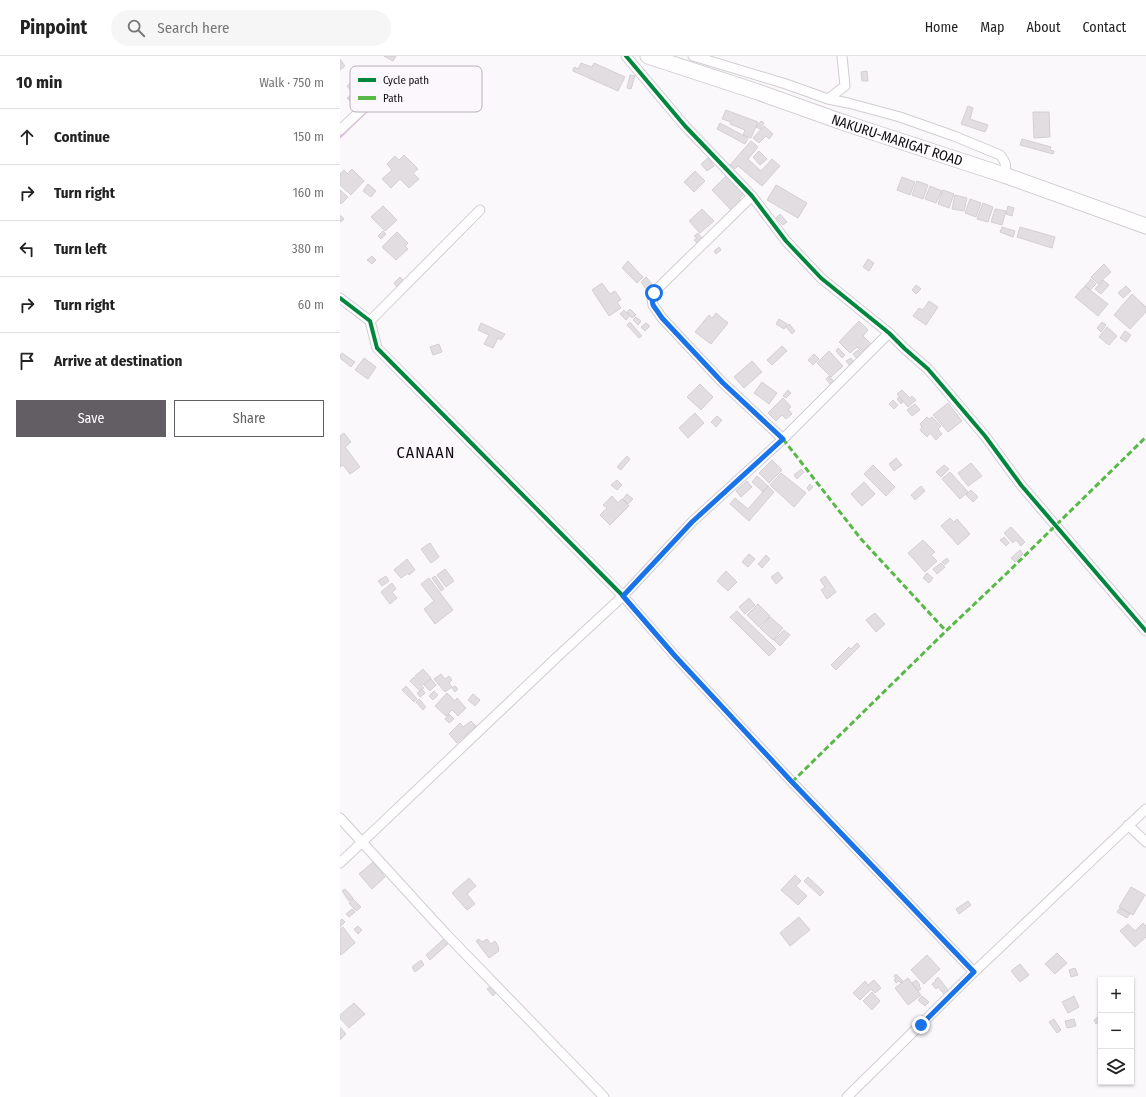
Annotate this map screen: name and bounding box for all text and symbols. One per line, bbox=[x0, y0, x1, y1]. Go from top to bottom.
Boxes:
search box bbox=[111, 10, 391, 46]
text: Pinpoint bbox=[20, 16, 87, 39]
icon: search bbox=[125, 17, 147, 39]
text: Search here bbox=[157, 19, 230, 37]
text: Home bbox=[925, 19, 958, 36]
text: Map bbox=[980, 19, 1004, 36]
text: About bbox=[1026, 19, 1061, 36]
text: Contact bbox=[1083, 19, 1126, 36]
legend bbox=[350, 66, 482, 112]
text: 10 min bbox=[16, 72, 62, 93]
text: Cycle path bbox=[383, 74, 429, 87]
text: Walk · 750 m bbox=[259, 75, 324, 90]
text: Path bbox=[383, 92, 403, 105]
street label: NAKURU-MARIGAT ROAD bbox=[829, 111, 965, 170]
icon: ahead bbox=[16, 126, 38, 148]
text: Continue bbox=[54, 128, 110, 146]
text: 150 m bbox=[293, 129, 324, 144]
icon: right bbox=[16, 182, 38, 204]
text: Turn right bbox=[54, 184, 115, 202]
text: 160 m bbox=[293, 185, 324, 200]
icon: left bbox=[16, 238, 38, 260]
text: Turn left bbox=[54, 240, 107, 258]
text: 380 m bbox=[292, 241, 324, 256]
route start bbox=[645, 284, 663, 302]
icon: right bbox=[16, 294, 38, 316]
text: Turn right bbox=[54, 296, 115, 314]
text: 60 m bbox=[298, 297, 324, 312]
icon: arrive bbox=[16, 350, 38, 372]
text: Arrive at destination bbox=[54, 352, 182, 370]
button: Save bbox=[16, 400, 166, 437]
button: Share bbox=[174, 400, 324, 437]
district label: CANAAN bbox=[397, 443, 455, 462]
map controls bbox=[1098, 977, 1134, 1085]
button: + bbox=[1098, 977, 1134, 1013]
button: − bbox=[1098, 1013, 1134, 1049]
route end bbox=[912, 1016, 930, 1034]
button: layers bbox=[1098, 1049, 1134, 1085]

